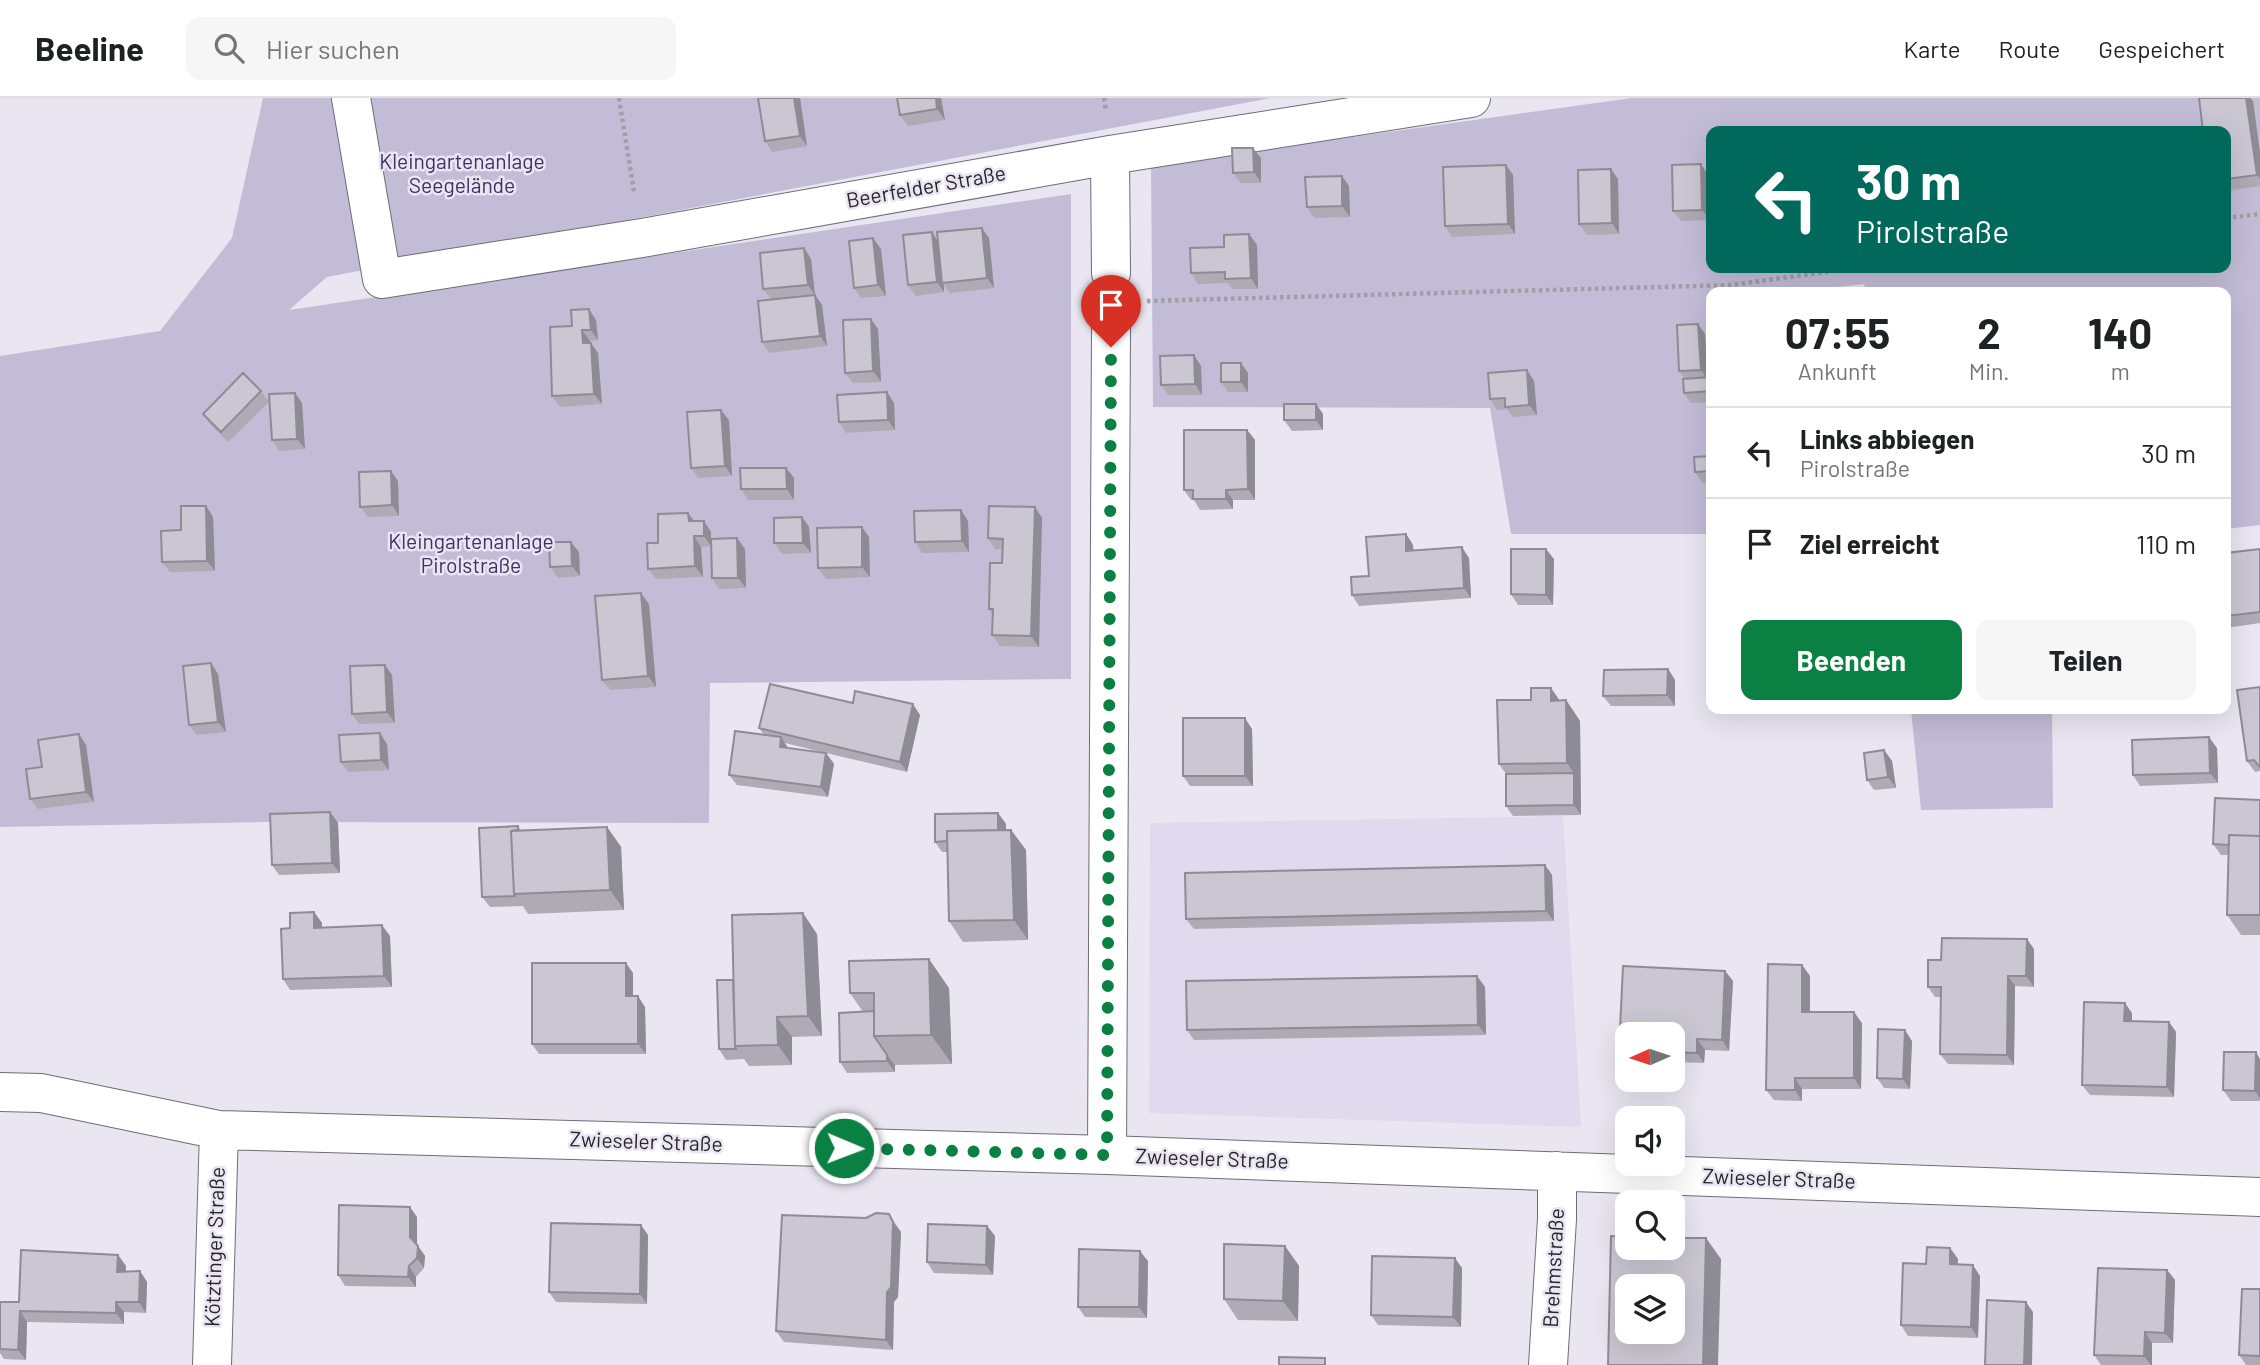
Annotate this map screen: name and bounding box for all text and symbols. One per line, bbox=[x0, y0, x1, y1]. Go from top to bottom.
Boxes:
search box bbox=[186, 17, 676, 80]
text: Beeline bbox=[35, 28, 144, 68]
icon: search bbox=[210, 29, 248, 67]
text: Hier suchen bbox=[266, 33, 400, 64]
text: Karte bbox=[1903, 34, 1961, 63]
text: Route bbox=[1999, 34, 2060, 63]
text: Gespeichert bbox=[2098, 34, 2225, 63]
park label: Kleingartenanlage Seegelände bbox=[379, 148, 545, 197]
text: 30 m bbox=[1856, 151, 1961, 210]
icon: left bbox=[1741, 154, 1832, 245]
street label: Beerfelder Straße bbox=[844, 159, 1008, 212]
text: Pirolstraße bbox=[1856, 211, 2009, 249]
pin bbox=[1081, 275, 1141, 347]
icon: arrive bbox=[1092, 286, 1130, 324]
text: 07:55 bbox=[1785, 307, 1890, 357]
text: 2 bbox=[1977, 307, 2001, 357]
text: 140 bbox=[2088, 307, 2152, 357]
text: Ankunft bbox=[1798, 357, 1877, 385]
text: Min. bbox=[1969, 357, 2009, 385]
text: m bbox=[2111, 357, 2130, 385]
text: Links abbiegen bbox=[1800, 423, 1974, 454]
icon: left bbox=[1741, 434, 1779, 472]
text: 30 m bbox=[2141, 437, 2196, 468]
text: Pirolstraße bbox=[1800, 454, 1910, 482]
icon: arrive bbox=[1741, 525, 1779, 563]
park label: Kleingartenanlage Pirolstraße bbox=[388, 528, 554, 577]
text: Ziel erreicht bbox=[1800, 528, 1940, 559]
text: 110 m bbox=[2136, 528, 2196, 559]
button: Beenden bbox=[1741, 620, 1962, 700]
button: Teilen bbox=[1976, 620, 2196, 700]
north arrow bbox=[1615, 1022, 1685, 1092]
map controls bbox=[1615, 1022, 1685, 1344]
button: sound bbox=[1615, 1106, 1685, 1176]
position arrow bbox=[807, 1111, 881, 1185]
street label: Zwieseler Straße bbox=[569, 1125, 723, 1156]
street label: Zwieseler Straße bbox=[1135, 1142, 1289, 1173]
street label: Zwieseler Straße bbox=[1702, 1162, 1856, 1193]
street label: Kötztinger Straße bbox=[198, 1166, 229, 1328]
button: search bbox=[1615, 1190, 1685, 1260]
street label: Brehmstraße bbox=[1537, 1208, 1568, 1328]
button: layers bbox=[1615, 1274, 1685, 1344]

